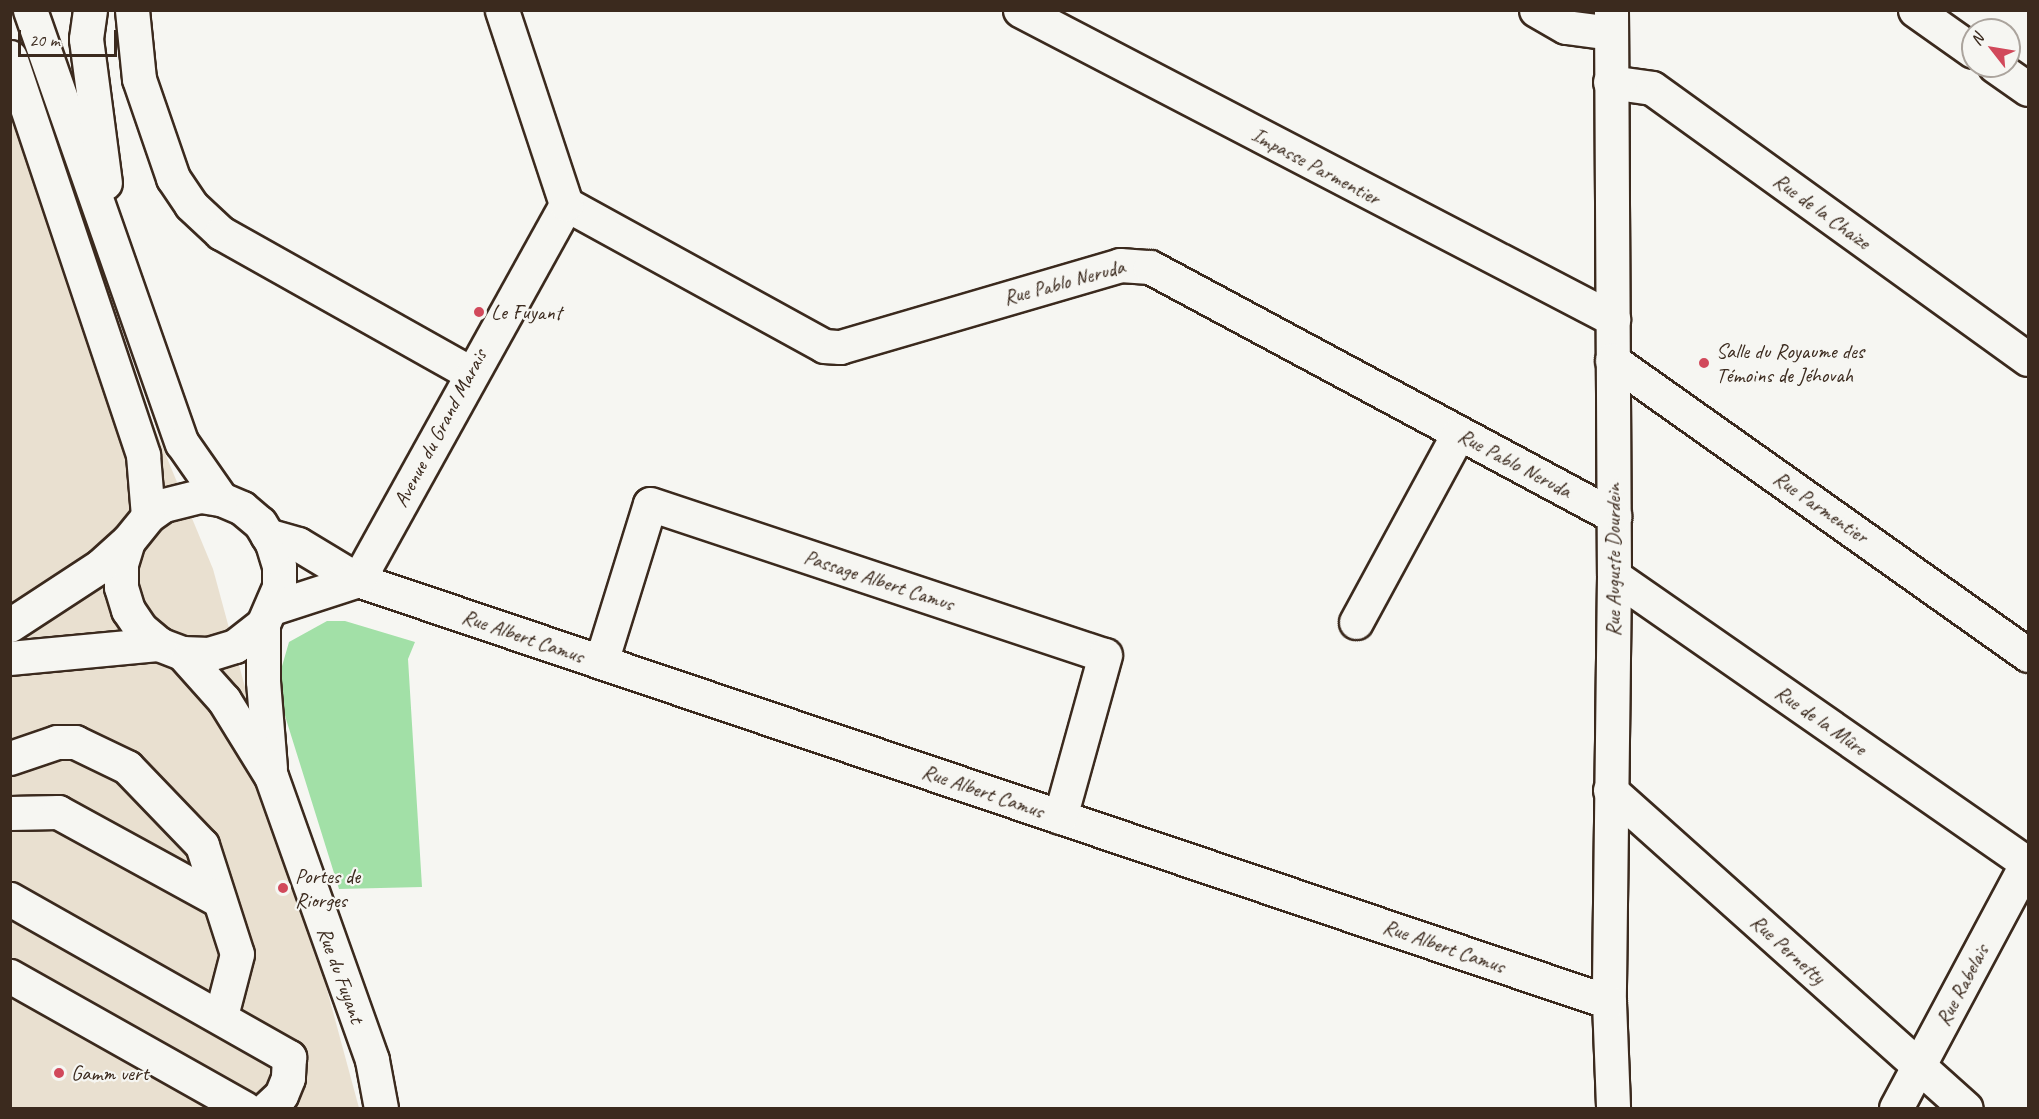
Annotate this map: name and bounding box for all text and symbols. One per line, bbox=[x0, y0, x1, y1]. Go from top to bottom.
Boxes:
scale bar bbox=[21, 18, 120, 56]
north arrow bbox=[1961, 18, 2021, 78]
text: 20 m bbox=[29, 29, 60, 51]
text: N bbox=[1966, 30, 1988, 49]
street label: Impasse Parmentier bbox=[1247, 121, 1385, 211]
street label: Rue de la Chaize bbox=[1768, 167, 1876, 255]
street label: Rue Pablo Neruda bbox=[1000, 254, 1128, 310]
place label: Le Fuyant bbox=[491, 299, 561, 325]
marker: Le Fuyant bbox=[472, 305, 486, 319]
place label: Salle du Royaume des Témoins de Jéhovah bbox=[1716, 338, 1864, 388]
street label: Avenue du Grand Marais bbox=[388, 345, 492, 511]
marker: Salle du Royaume des Témoins de Jéhovah bbox=[1697, 356, 1711, 370]
street label: Rue Pablo Neruda bbox=[1454, 422, 1576, 504]
street label: Rue Parmentier bbox=[1769, 465, 1873, 549]
street label: Rue Auguste Dourdein bbox=[1600, 483, 1626, 637]
street label: Passage Albert Camus bbox=[801, 544, 957, 616]
street label: Rue Albert Camus bbox=[459, 604, 587, 668]
street label: Rue de la Mûre bbox=[1771, 679, 1871, 761]
street label: Rue Albert Camus bbox=[919, 759, 1047, 823]
place label: Portes de Riorges bbox=[295, 863, 360, 913]
marker: Portes de Riorges bbox=[276, 881, 290, 895]
street label: Rue Pernetty bbox=[1746, 909, 1830, 989]
street label: Rue Albert Camus bbox=[1380, 914, 1508, 978]
street label: Rue du Fuyant bbox=[312, 924, 370, 1026]
street label: Rue Rabelais bbox=[1930, 939, 1994, 1031]
place label: Gamm vert bbox=[71, 1060, 148, 1086]
marker: Gamm vert bbox=[52, 1066, 66, 1080]

